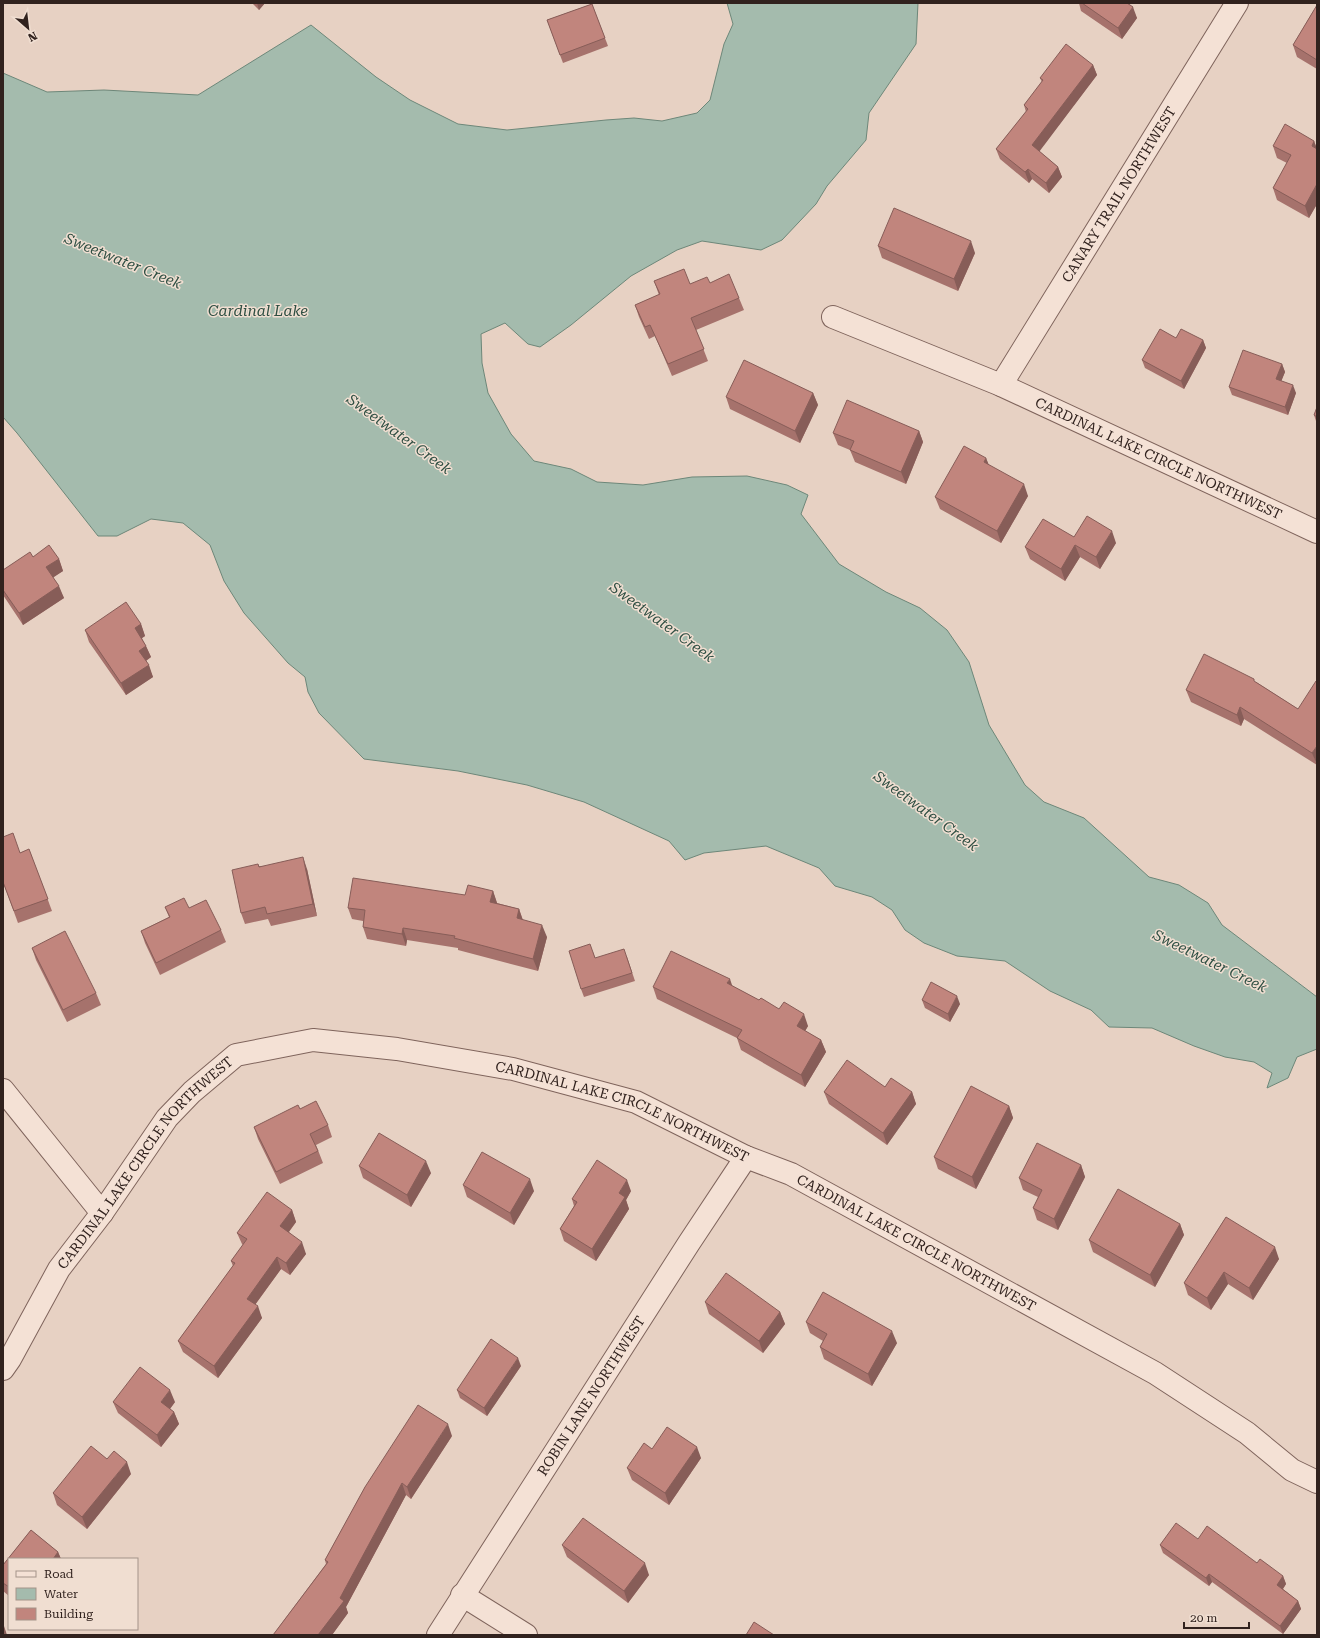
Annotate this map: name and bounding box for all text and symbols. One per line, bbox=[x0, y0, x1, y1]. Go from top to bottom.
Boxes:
north arrow bbox=[8, 8, 48, 48]
text: N bbox=[25, 29, 39, 44]
street label: CANARY TRAIL NORTHWEST bbox=[1058, 104, 1179, 285]
water label: Sweetwater Creek bbox=[61, 229, 185, 293]
water label: Cardinal Lake bbox=[208, 302, 308, 320]
water label: Sweetwater Creek bbox=[342, 389, 455, 478]
street label: CARDINAL LAKE CIRCLE NORTHWEST bbox=[1033, 394, 1284, 523]
water label: Sweetwater Creek bbox=[605, 577, 718, 666]
water label: Sweetwater Creek bbox=[869, 766, 982, 855]
water label: Sweetwater Creek bbox=[1149, 925, 1271, 997]
street label: CARDINAL LAKE CIRCLE NORTHWEST bbox=[54, 1053, 236, 1272]
street label: CARDINAL LAKE CIRCLE NORTHWEST bbox=[494, 1058, 752, 1165]
street label: CARDINAL LAKE CIRCLE NORTHWEST bbox=[794, 1171, 1039, 1314]
street label: ROBIN LANE NORTHWEST bbox=[534, 1313, 648, 1479]
legend bbox=[8, 1558, 138, 1630]
text: Road bbox=[44, 1567, 74, 1581]
text: Water bbox=[44, 1587, 78, 1601]
scale bar bbox=[1184, 1604, 1249, 1630]
text: Building bbox=[44, 1607, 93, 1621]
text: 20 m bbox=[1190, 1611, 1217, 1625]

